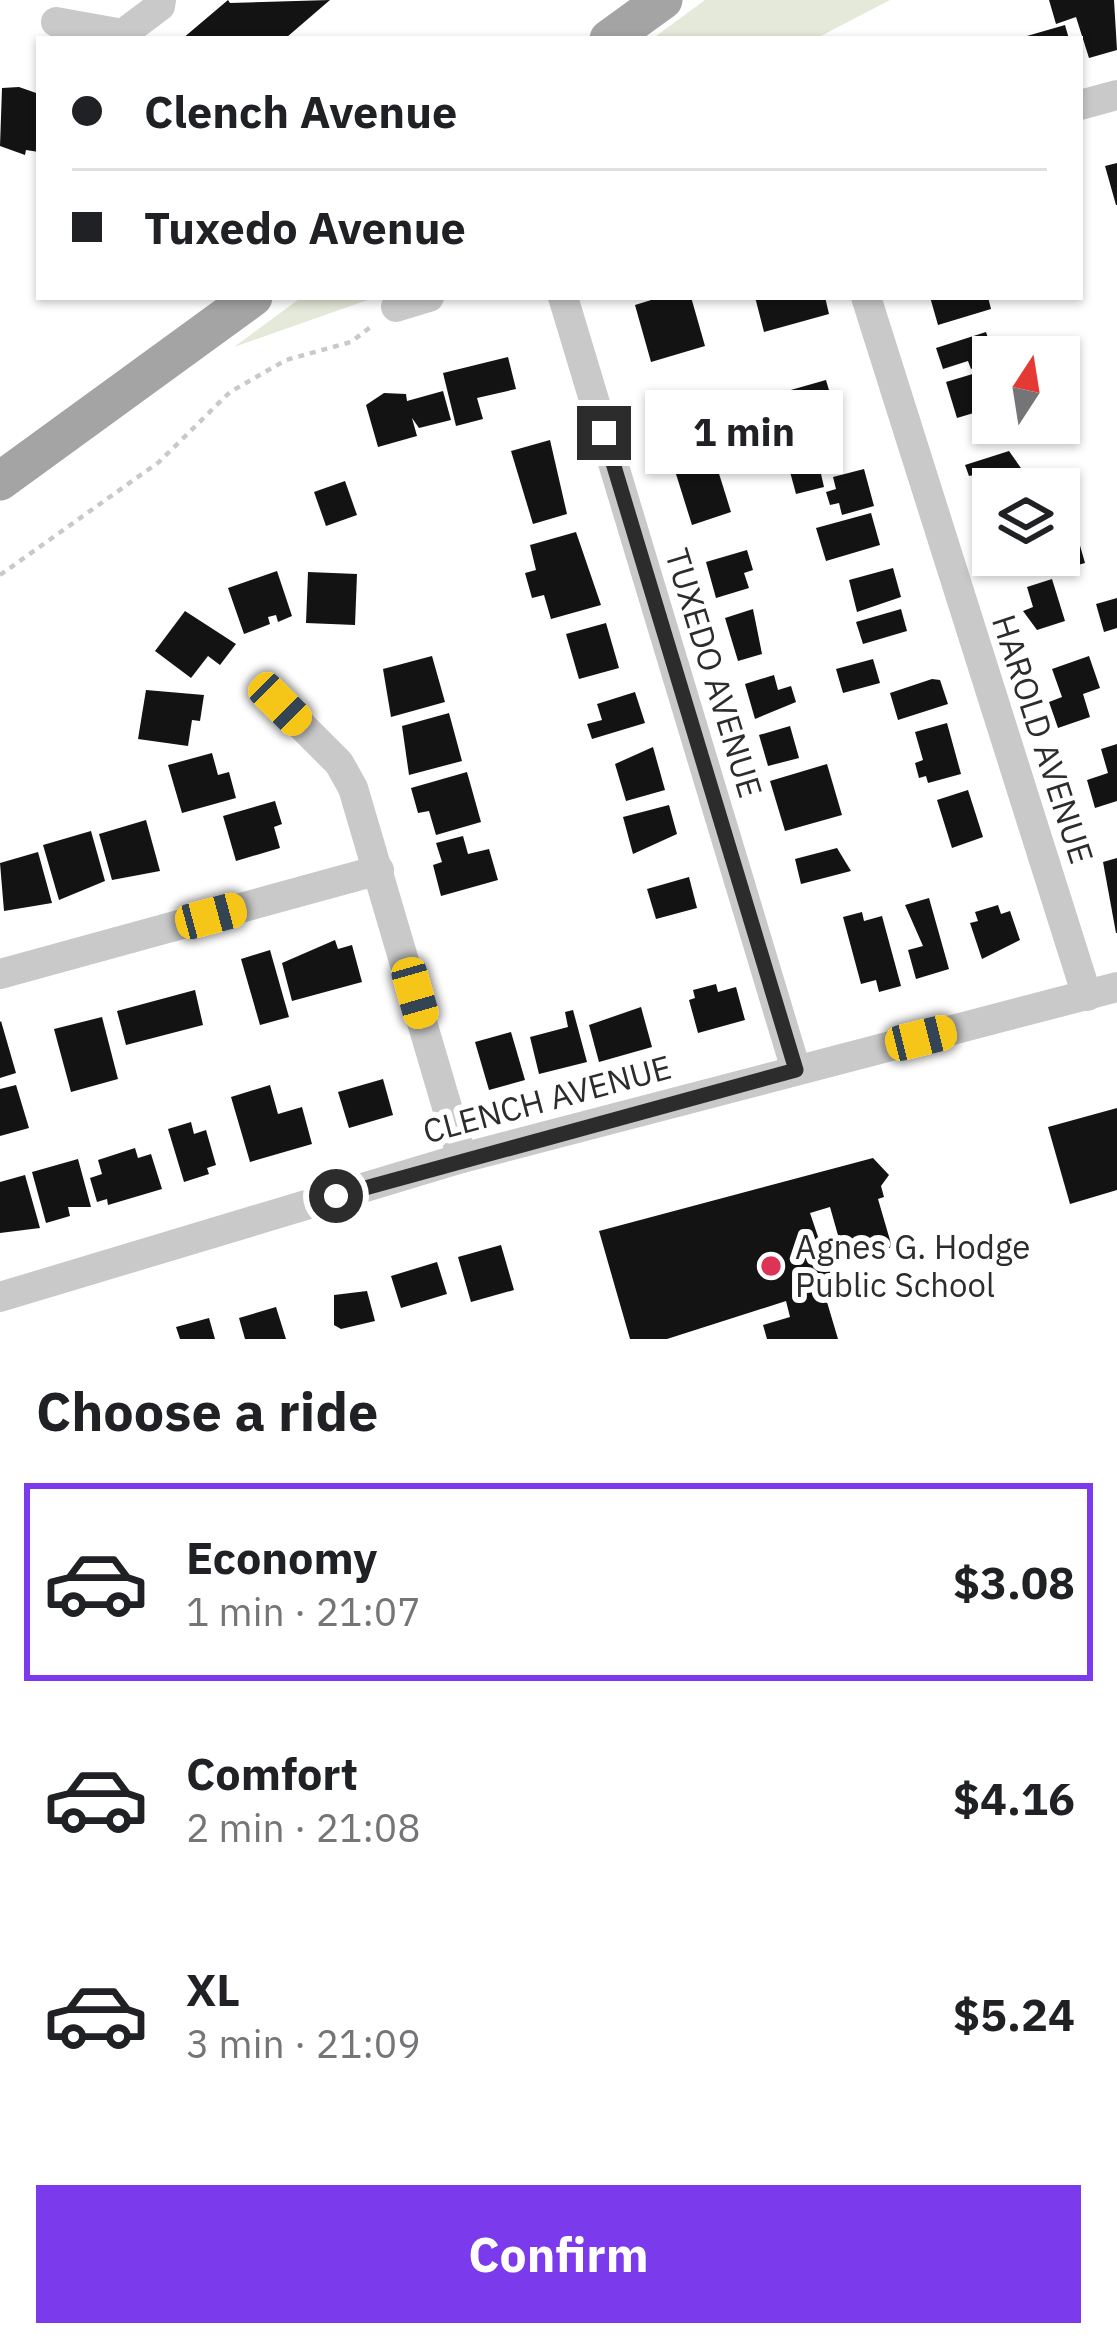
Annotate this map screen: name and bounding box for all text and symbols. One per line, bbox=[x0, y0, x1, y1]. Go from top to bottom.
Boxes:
text: Clench Avenue bbox=[144, 82, 457, 140]
text: Tuxedo Avenue bbox=[144, 198, 466, 256]
north arrow bbox=[972, 336, 1080, 444]
map controls bbox=[972, 336, 1080, 576]
callout: 1 min bbox=[646, 391, 844, 475]
route end bbox=[577, 406, 631, 460]
text: 1 min bbox=[693, 406, 795, 457]
button: layers bbox=[972, 468, 1080, 576]
street label: TUXEDO AVENUE bbox=[656, 543, 773, 803]
street label: HAROLD AVENUE bbox=[983, 609, 1104, 869]
car bbox=[242, 666, 318, 742]
car bbox=[172, 889, 250, 943]
car bbox=[388, 953, 442, 1033]
car bbox=[882, 1012, 960, 1064]
street label: CLENCH AVENUE bbox=[418, 1045, 676, 1152]
route start bbox=[309, 1169, 363, 1223]
place label: Agnes G. Hodge Public School bbox=[795, 1225, 1030, 1306]
marker: Agnes G. Hodge Public School bbox=[758, 1253, 784, 1279]
text: Choose a ride bbox=[36, 1376, 378, 1446]
icon: car bbox=[42, 1528, 150, 1636]
text: Economy bbox=[186, 1528, 377, 1586]
text: $3.08 bbox=[953, 1553, 1075, 1611]
text: 1 min · 21:07 bbox=[186, 1586, 421, 1637]
icon: car bbox=[42, 1744, 150, 1852]
text: Comfort bbox=[186, 1744, 358, 1802]
text: $4.16 bbox=[953, 1769, 1075, 1827]
text: 2 min · 21:08 bbox=[186, 1802, 421, 1853]
icon: car bbox=[42, 1960, 150, 2068]
text: XL bbox=[186, 1960, 240, 2018]
text: $5.24 bbox=[953, 1985, 1075, 2043]
text: 3 min · 21:09 bbox=[186, 2018, 421, 2069]
button: Confirm bbox=[36, 2185, 1081, 2323]

